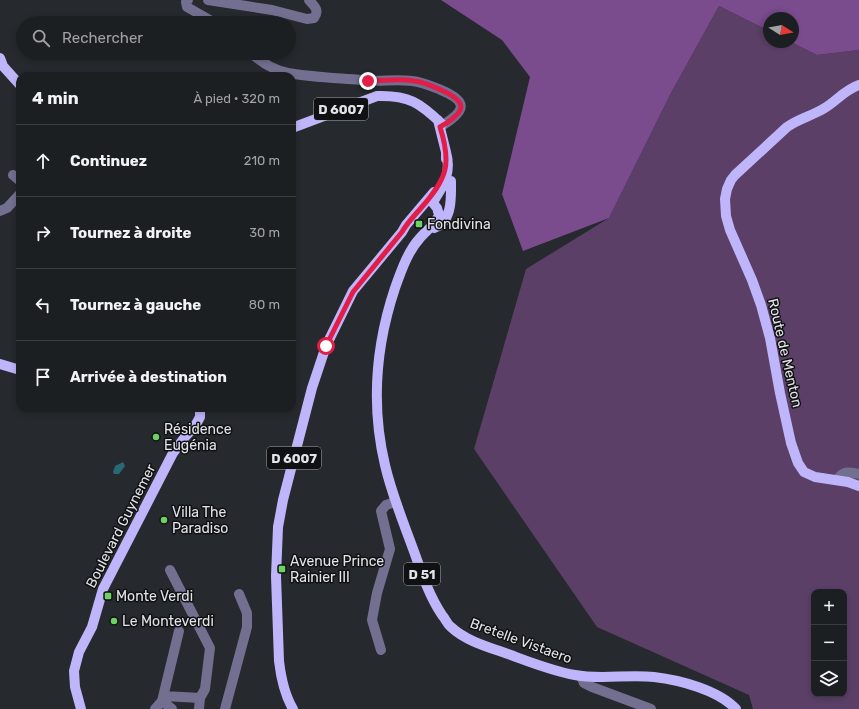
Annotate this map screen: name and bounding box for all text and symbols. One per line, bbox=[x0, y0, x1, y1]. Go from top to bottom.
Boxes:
north arrow bbox=[763, 12, 799, 48]
search box bbox=[16, 16, 296, 60]
icon: search bbox=[30, 27, 52, 49]
text: Rechercher bbox=[62, 29, 143, 47]
route end bbox=[359, 72, 377, 90]
text: 4 min bbox=[32, 88, 79, 108]
text: À pied · 320 m bbox=[193, 91, 280, 106]
road number: D 6007 bbox=[314, 98, 368, 120]
icon: ahead bbox=[32, 150, 54, 172]
text: Continuez bbox=[70, 152, 147, 170]
text: 210 m bbox=[244, 153, 280, 168]
place label: Fondivina bbox=[427, 216, 491, 233]
marker: Fondivina bbox=[414, 219, 424, 229]
icon: right bbox=[32, 222, 54, 244]
text: Tournez à droite bbox=[70, 224, 191, 242]
text: 30 m bbox=[249, 225, 280, 240]
icon: left bbox=[32, 294, 54, 316]
text: Tournez à gauche bbox=[70, 296, 201, 314]
text: 80 m bbox=[249, 297, 280, 312]
street label: Route de Menton bbox=[764, 297, 806, 409]
route start bbox=[317, 337, 335, 355]
icon: arrive bbox=[32, 366, 54, 388]
text: Arrivée à destination bbox=[70, 368, 227, 386]
place label: Résidence Eugénia bbox=[164, 421, 232, 454]
marker: Résidence Eugénia bbox=[151, 432, 161, 442]
road number: D 6007 bbox=[267, 447, 321, 469]
street label: Boulevard Guynemer bbox=[82, 461, 160, 591]
place label: Villa The Paradiso bbox=[172, 504, 228, 537]
marker: Villa The Paradiso bbox=[159, 515, 169, 525]
place label: Avenue Prince Rainier III bbox=[290, 553, 384, 586]
road number: D 51 bbox=[404, 563, 440, 585]
marker: Avenue Prince Rainier III bbox=[277, 564, 287, 574]
place label: Monte Verdi bbox=[116, 588, 193, 605]
map controls bbox=[811, 589, 847, 697]
button: + bbox=[811, 589, 847, 625]
marker: Monte Verdi bbox=[103, 591, 113, 601]
place label: Le Monteverdi bbox=[122, 613, 214, 630]
street label: Bretelle Vistaero bbox=[468, 615, 574, 667]
marker: Le Monteverdi bbox=[109, 616, 119, 626]
button: − bbox=[811, 625, 847, 661]
button: layers bbox=[811, 661, 847, 697]

